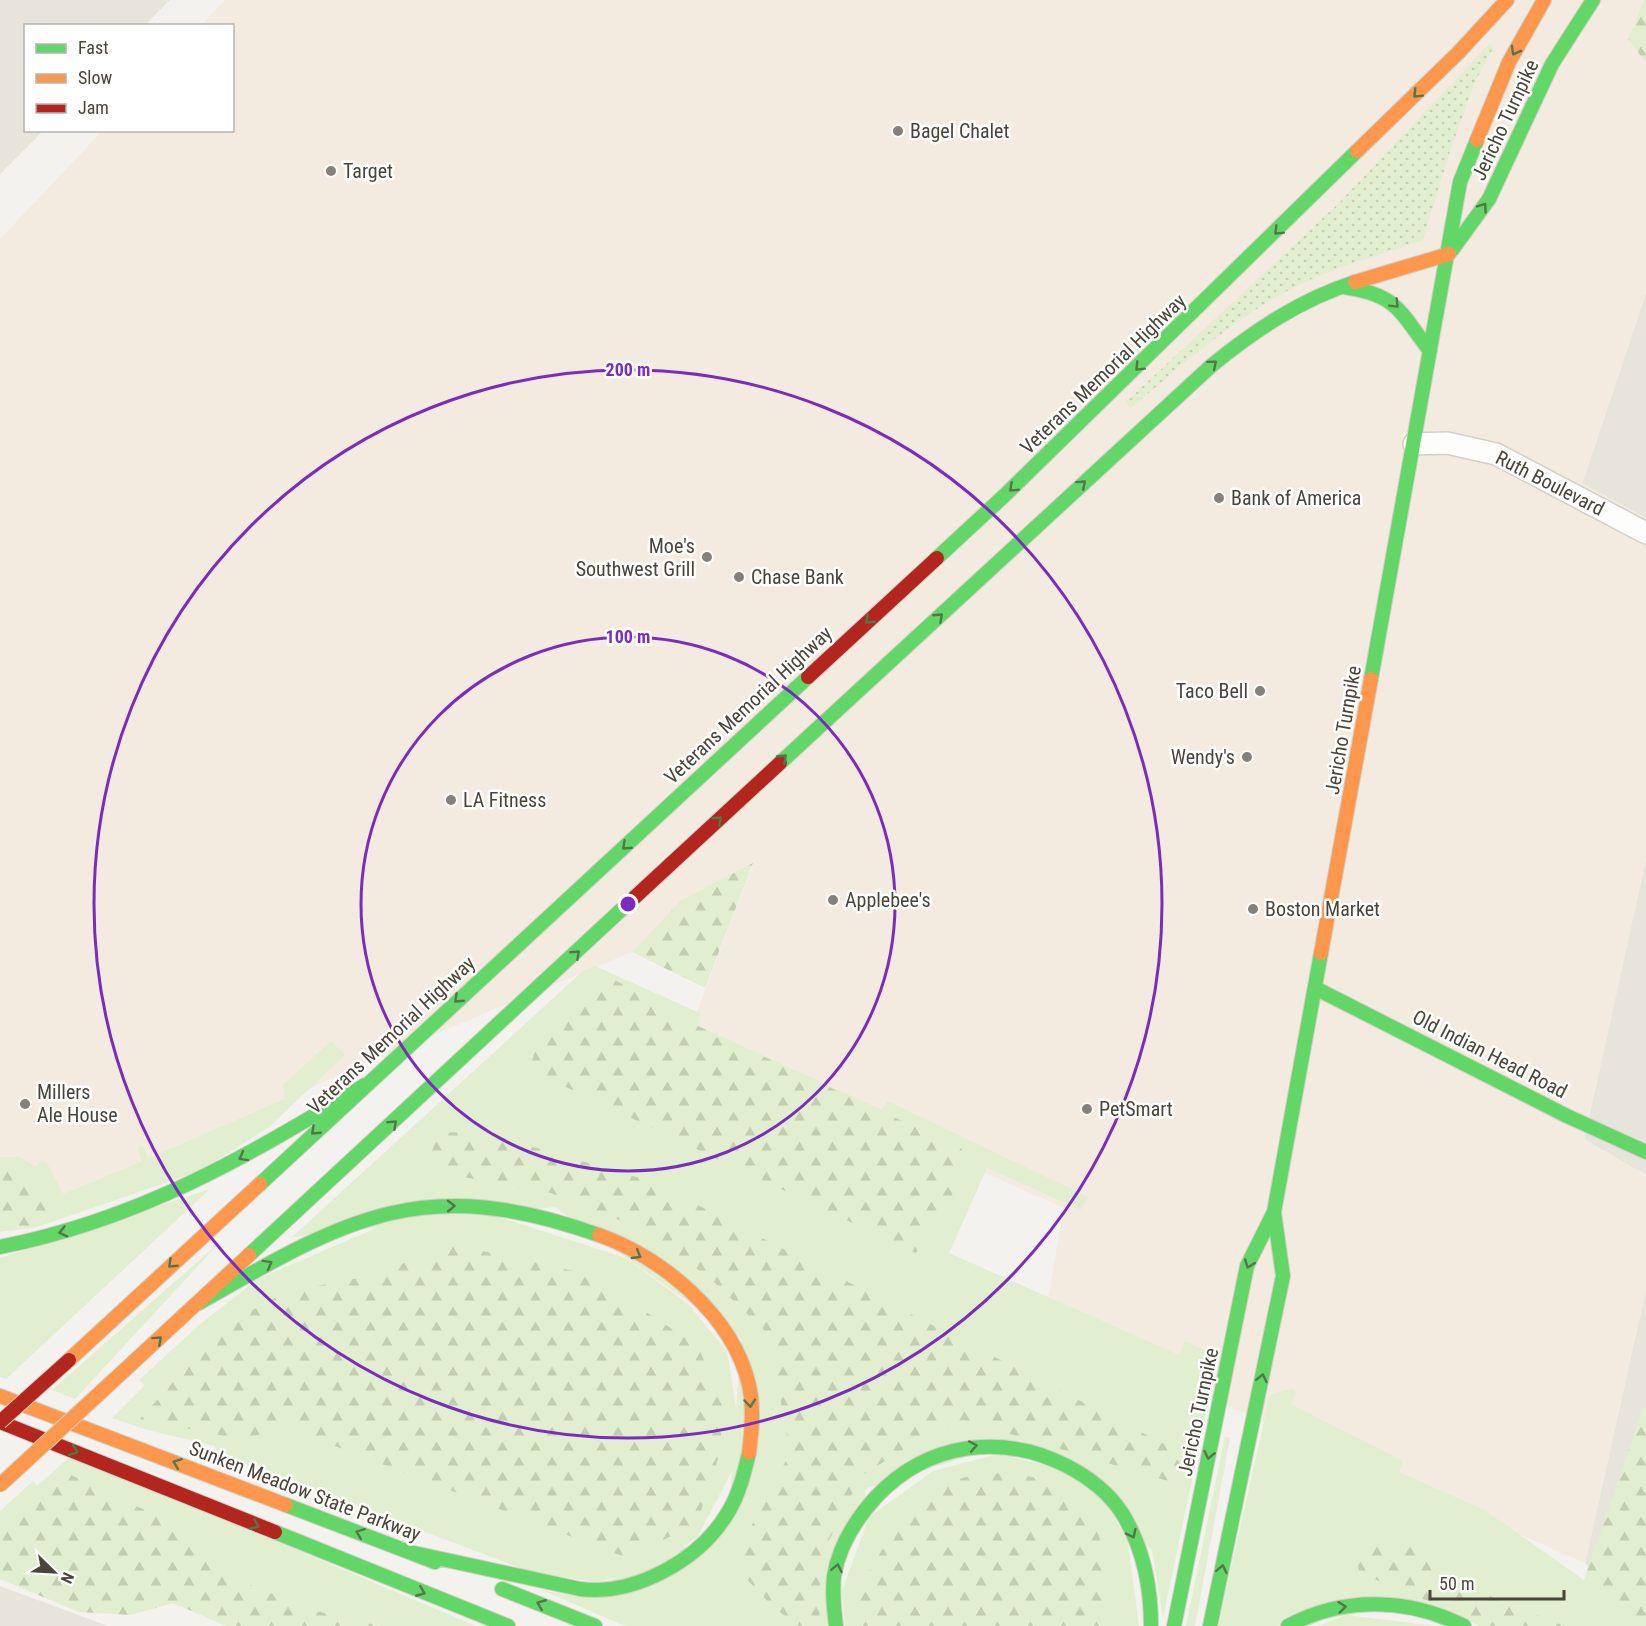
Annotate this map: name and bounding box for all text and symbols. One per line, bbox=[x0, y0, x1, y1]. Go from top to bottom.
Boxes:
legend bbox=[24, 24, 234, 132]
text: Fast bbox=[78, 37, 109, 58]
one-way arrow bbox=[1511, 45, 1522, 55]
street label: Jericho Turnpike bbox=[1467, 56, 1543, 184]
text: Slow bbox=[78, 67, 113, 88]
one-way arrow bbox=[1413, 86, 1424, 97]
text: Jam bbox=[78, 97, 109, 118]
place label: Bagel Chalet bbox=[910, 119, 1009, 143]
marker: Bagel Chalet bbox=[891, 124, 905, 138]
place label: Target bbox=[343, 159, 393, 183]
marker: Target bbox=[324, 164, 338, 178]
one-way arrow bbox=[1476, 202, 1487, 213]
one-way arrow bbox=[1274, 223, 1285, 234]
street label: Veterans Memorial Highway bbox=[1015, 289, 1191, 459]
one-way arrow bbox=[1388, 297, 1399, 308]
text: 200 m bbox=[606, 359, 650, 380]
one-way arrow bbox=[1135, 360, 1146, 371]
one-way arrow bbox=[1206, 360, 1217, 371]
street label: Ruth Boulevard bbox=[1492, 445, 1608, 521]
one-way arrow bbox=[1075, 480, 1086, 491]
one-way arrow bbox=[1009, 481, 1019, 492]
place label: Bank of America bbox=[1231, 486, 1361, 510]
marker: Bank of America bbox=[1212, 491, 1226, 505]
place label: Moe's Southwest Grill bbox=[576, 534, 695, 581]
marker: Moe's Southwest Grill bbox=[700, 550, 714, 564]
place label: Chase Bank bbox=[751, 565, 844, 589]
marker: Chase Bank bbox=[732, 570, 746, 584]
one-way arrow bbox=[866, 613, 876, 624]
one-way arrow bbox=[932, 613, 943, 624]
street label: Veterans Memorial Highway bbox=[659, 621, 837, 789]
text: 100 m bbox=[606, 626, 650, 647]
street label: Jericho Turnpike bbox=[1320, 664, 1366, 796]
place label: Taco Bell bbox=[1176, 679, 1248, 703]
marker: Taco Bell bbox=[1253, 684, 1267, 698]
place label: Wendy's bbox=[1171, 745, 1235, 769]
marker: Wendy's bbox=[1240, 750, 1254, 764]
one-way arrow bbox=[777, 754, 787, 765]
place label: LA Fitness bbox=[463, 788, 546, 812]
marker: LA Fitness bbox=[444, 793, 458, 807]
one-way arrow bbox=[710, 816, 721, 827]
one-way arrow bbox=[622, 839, 632, 850]
place label: Applebee's bbox=[845, 888, 931, 912]
marker: Applebee's bbox=[826, 893, 840, 907]
centre of rings bbox=[618, 894, 638, 914]
place label: Boston Market bbox=[1265, 897, 1380, 921]
marker: Boston Market bbox=[1246, 902, 1260, 916]
one-way arrow bbox=[570, 950, 580, 961]
street label: Veterans Memorial Highway bbox=[302, 951, 480, 1119]
one-way arrow bbox=[455, 992, 465, 1003]
street label: Old Indian Head Road bbox=[1409, 1005, 1571, 1103]
place label: Millers Ale House bbox=[37, 1080, 118, 1127]
marker: Millers Ale House bbox=[18, 1097, 32, 1111]
place label: PetSmart bbox=[1099, 1097, 1173, 1121]
marker: PetSmart bbox=[1080, 1102, 1094, 1116]
one-way arrow bbox=[386, 1120, 397, 1131]
one-way arrow bbox=[312, 1124, 323, 1135]
one-way arrow bbox=[238, 1150, 249, 1161]
one-way arrow bbox=[447, 1200, 456, 1213]
one-way arrow bbox=[58, 1225, 68, 1238]
one-way arrow bbox=[631, 1247, 641, 1259]
one-way arrow bbox=[168, 1257, 179, 1268]
one-way arrow bbox=[1244, 1259, 1257, 1269]
one-way arrow bbox=[262, 1260, 272, 1271]
one-way arrow bbox=[152, 1336, 162, 1347]
street label: Jericho Turnpike bbox=[1173, 1346, 1223, 1478]
one-way arrow bbox=[1255, 1373, 1268, 1383]
one-way arrow bbox=[744, 1399, 757, 1408]
street label: Sunken Meadow State Parkway bbox=[186, 1436, 424, 1546]
one-way arrow bbox=[968, 1440, 978, 1453]
one-way arrow bbox=[68, 1444, 79, 1456]
one-way arrow bbox=[1203, 1450, 1216, 1460]
one-way arrow bbox=[173, 1458, 184, 1470]
one-way arrow bbox=[248, 1518, 259, 1530]
one-way arrow bbox=[355, 1527, 365, 1540]
one-way arrow bbox=[1125, 1528, 1137, 1539]
north arrow bbox=[24, 1542, 84, 1602]
one-way arrow bbox=[830, 1563, 843, 1573]
scale bar bbox=[1430, 1563, 1564, 1601]
one-way arrow bbox=[1215, 1564, 1228, 1574]
text: N bbox=[57, 1570, 78, 1586]
text: 50 m bbox=[1439, 1573, 1474, 1594]
one-way arrow bbox=[415, 1584, 425, 1597]
one-way arrow bbox=[536, 1599, 547, 1611]
one-way arrow bbox=[1338, 1601, 1347, 1614]

